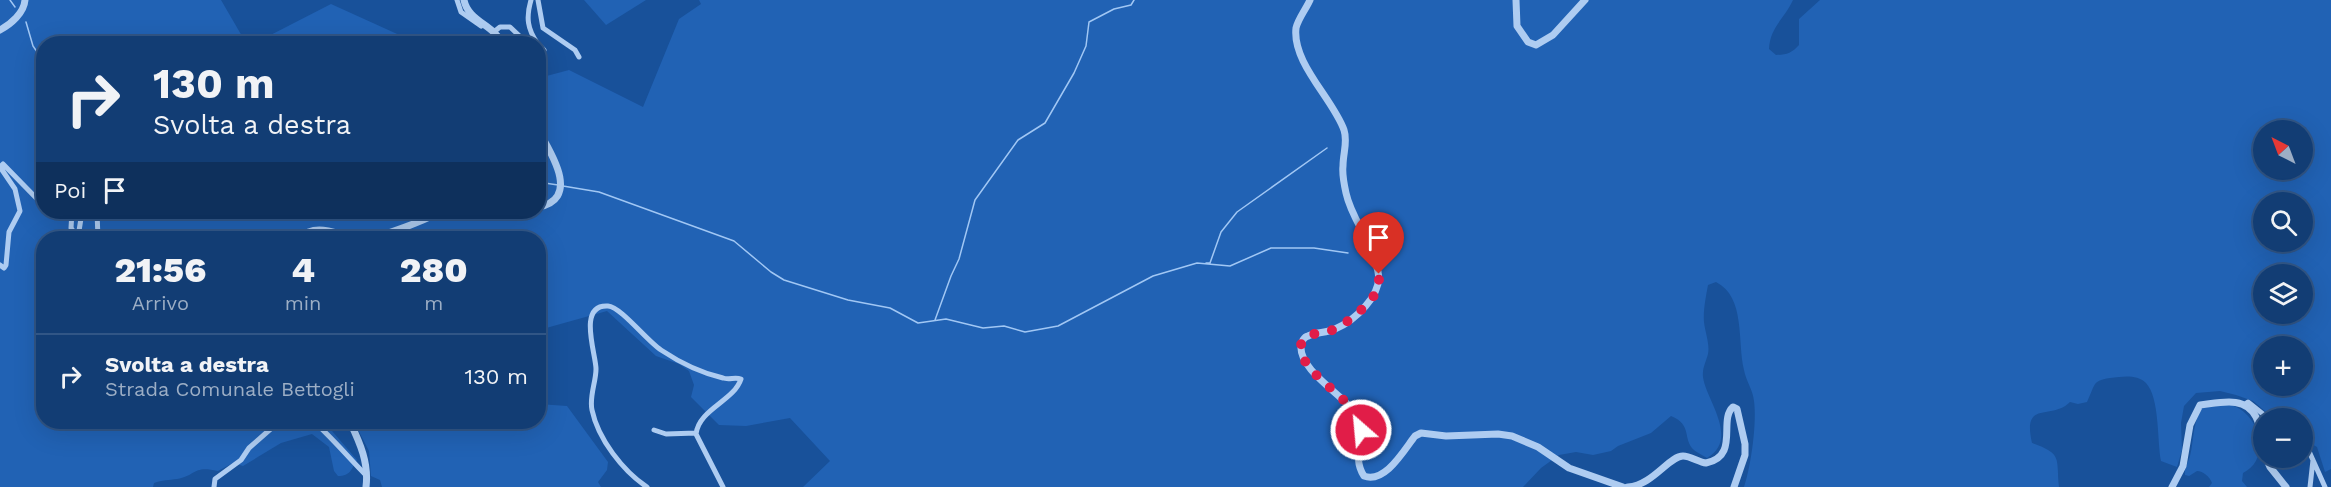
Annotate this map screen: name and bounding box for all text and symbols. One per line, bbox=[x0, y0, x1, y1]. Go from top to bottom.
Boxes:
text: 130 m bbox=[153, 59, 275, 108]
icon: right bbox=[54, 60, 132, 138]
text: Svolta a destra bbox=[153, 109, 351, 141]
north arrow bbox=[2253, 120, 2313, 180]
map controls bbox=[2253, 120, 2313, 468]
icon: arrive bbox=[98, 174, 131, 207]
text: Poi bbox=[54, 178, 86, 203]
button: search bbox=[2253, 192, 2313, 252]
pin bbox=[1353, 212, 1404, 274]
icon: arrive bbox=[1362, 221, 1395, 254]
text: 21:56 bbox=[114, 249, 206, 291]
text: 4 bbox=[291, 249, 315, 291]
text: 280 bbox=[400, 249, 468, 291]
button: layers bbox=[2253, 264, 2313, 324]
text: Arrivo bbox=[132, 291, 189, 315]
text: min bbox=[285, 291, 321, 315]
text: m bbox=[424, 291, 443, 315]
button: + bbox=[2253, 336, 2313, 396]
text: Svolta a destra bbox=[105, 352, 269, 377]
icon: right bbox=[54, 360, 87, 393]
text: 130 m bbox=[464, 364, 528, 389]
text: Strada Comunale Bettogli bbox=[105, 377, 355, 401]
position arrow bbox=[1329, 398, 1393, 462]
button: − bbox=[2253, 408, 2313, 468]

